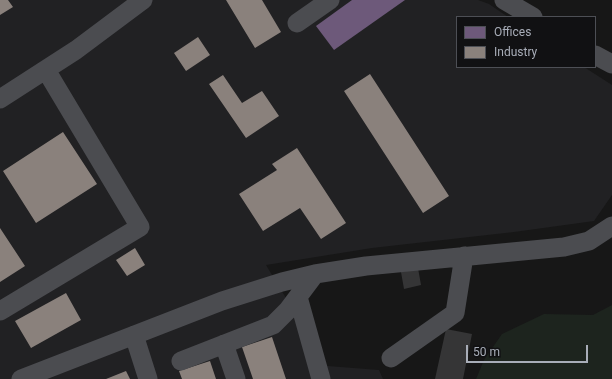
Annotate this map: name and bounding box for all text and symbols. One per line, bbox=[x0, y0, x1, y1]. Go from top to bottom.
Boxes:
legend bbox=[456, 16, 596, 68]
text: Offices bbox=[494, 25, 531, 39]
text: Industry bbox=[494, 45, 537, 59]
scale bar bbox=[468, 337, 590, 363]
text: 50 m bbox=[473, 345, 500, 359]

